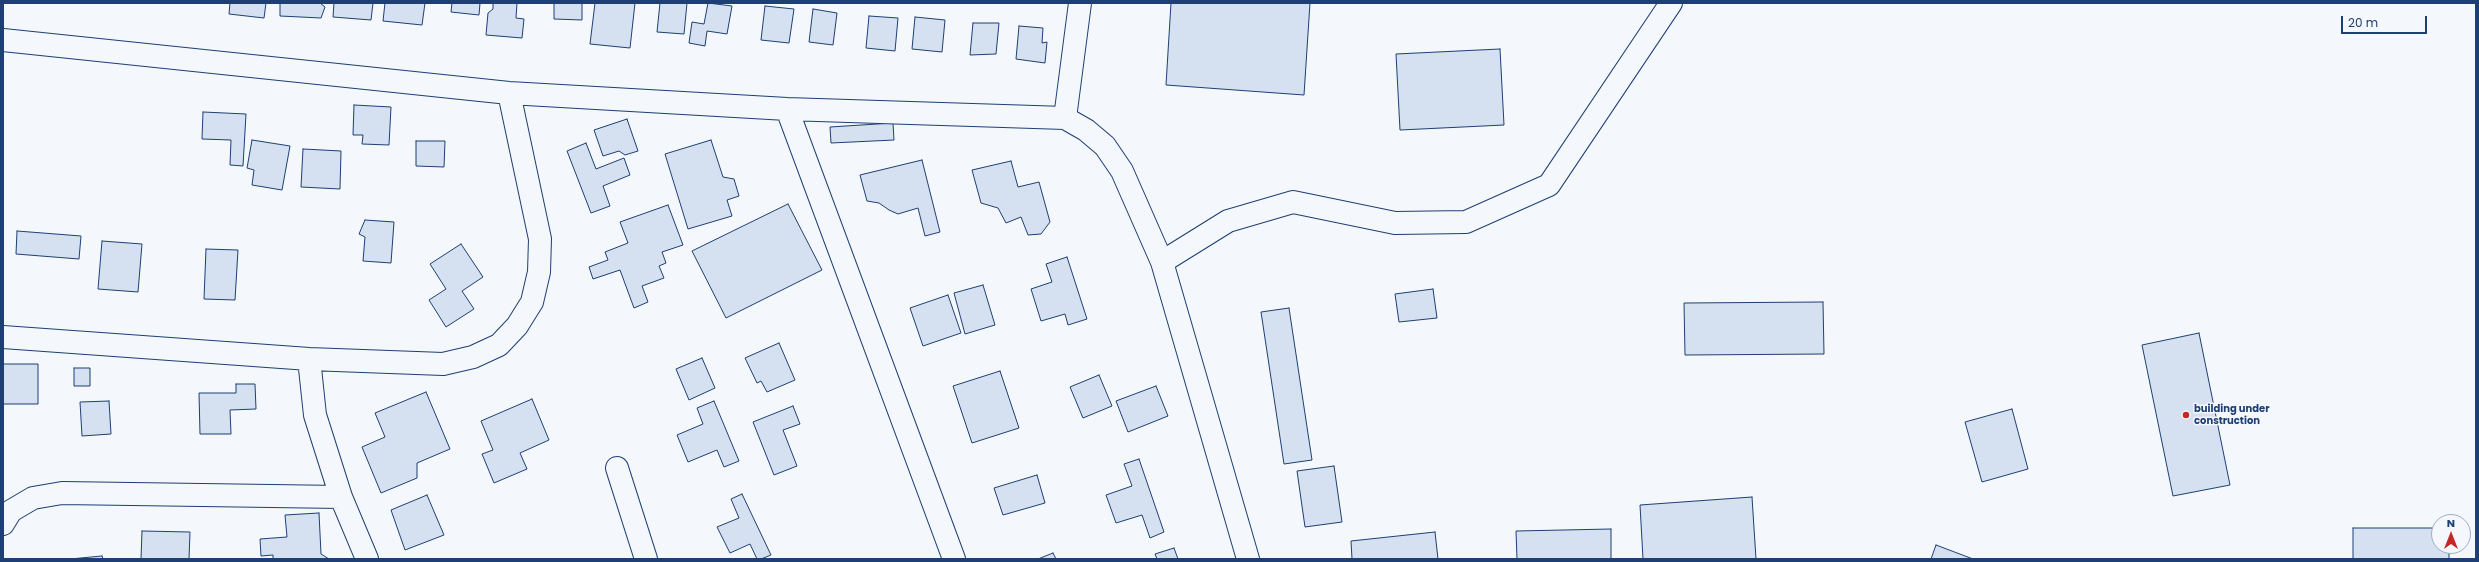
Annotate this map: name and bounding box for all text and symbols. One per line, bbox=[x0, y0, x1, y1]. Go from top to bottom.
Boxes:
scale bar bbox=[2343, 8, 2429, 34]
text: 20 m bbox=[2348, 14, 2378, 31]
place label: building under construction bbox=[2194, 403, 2270, 426]
marker: building under construction bbox=[2181, 410, 2191, 420]
north arrow bbox=[2431, 514, 2471, 554]
text: N bbox=[2447, 515, 2455, 531]

